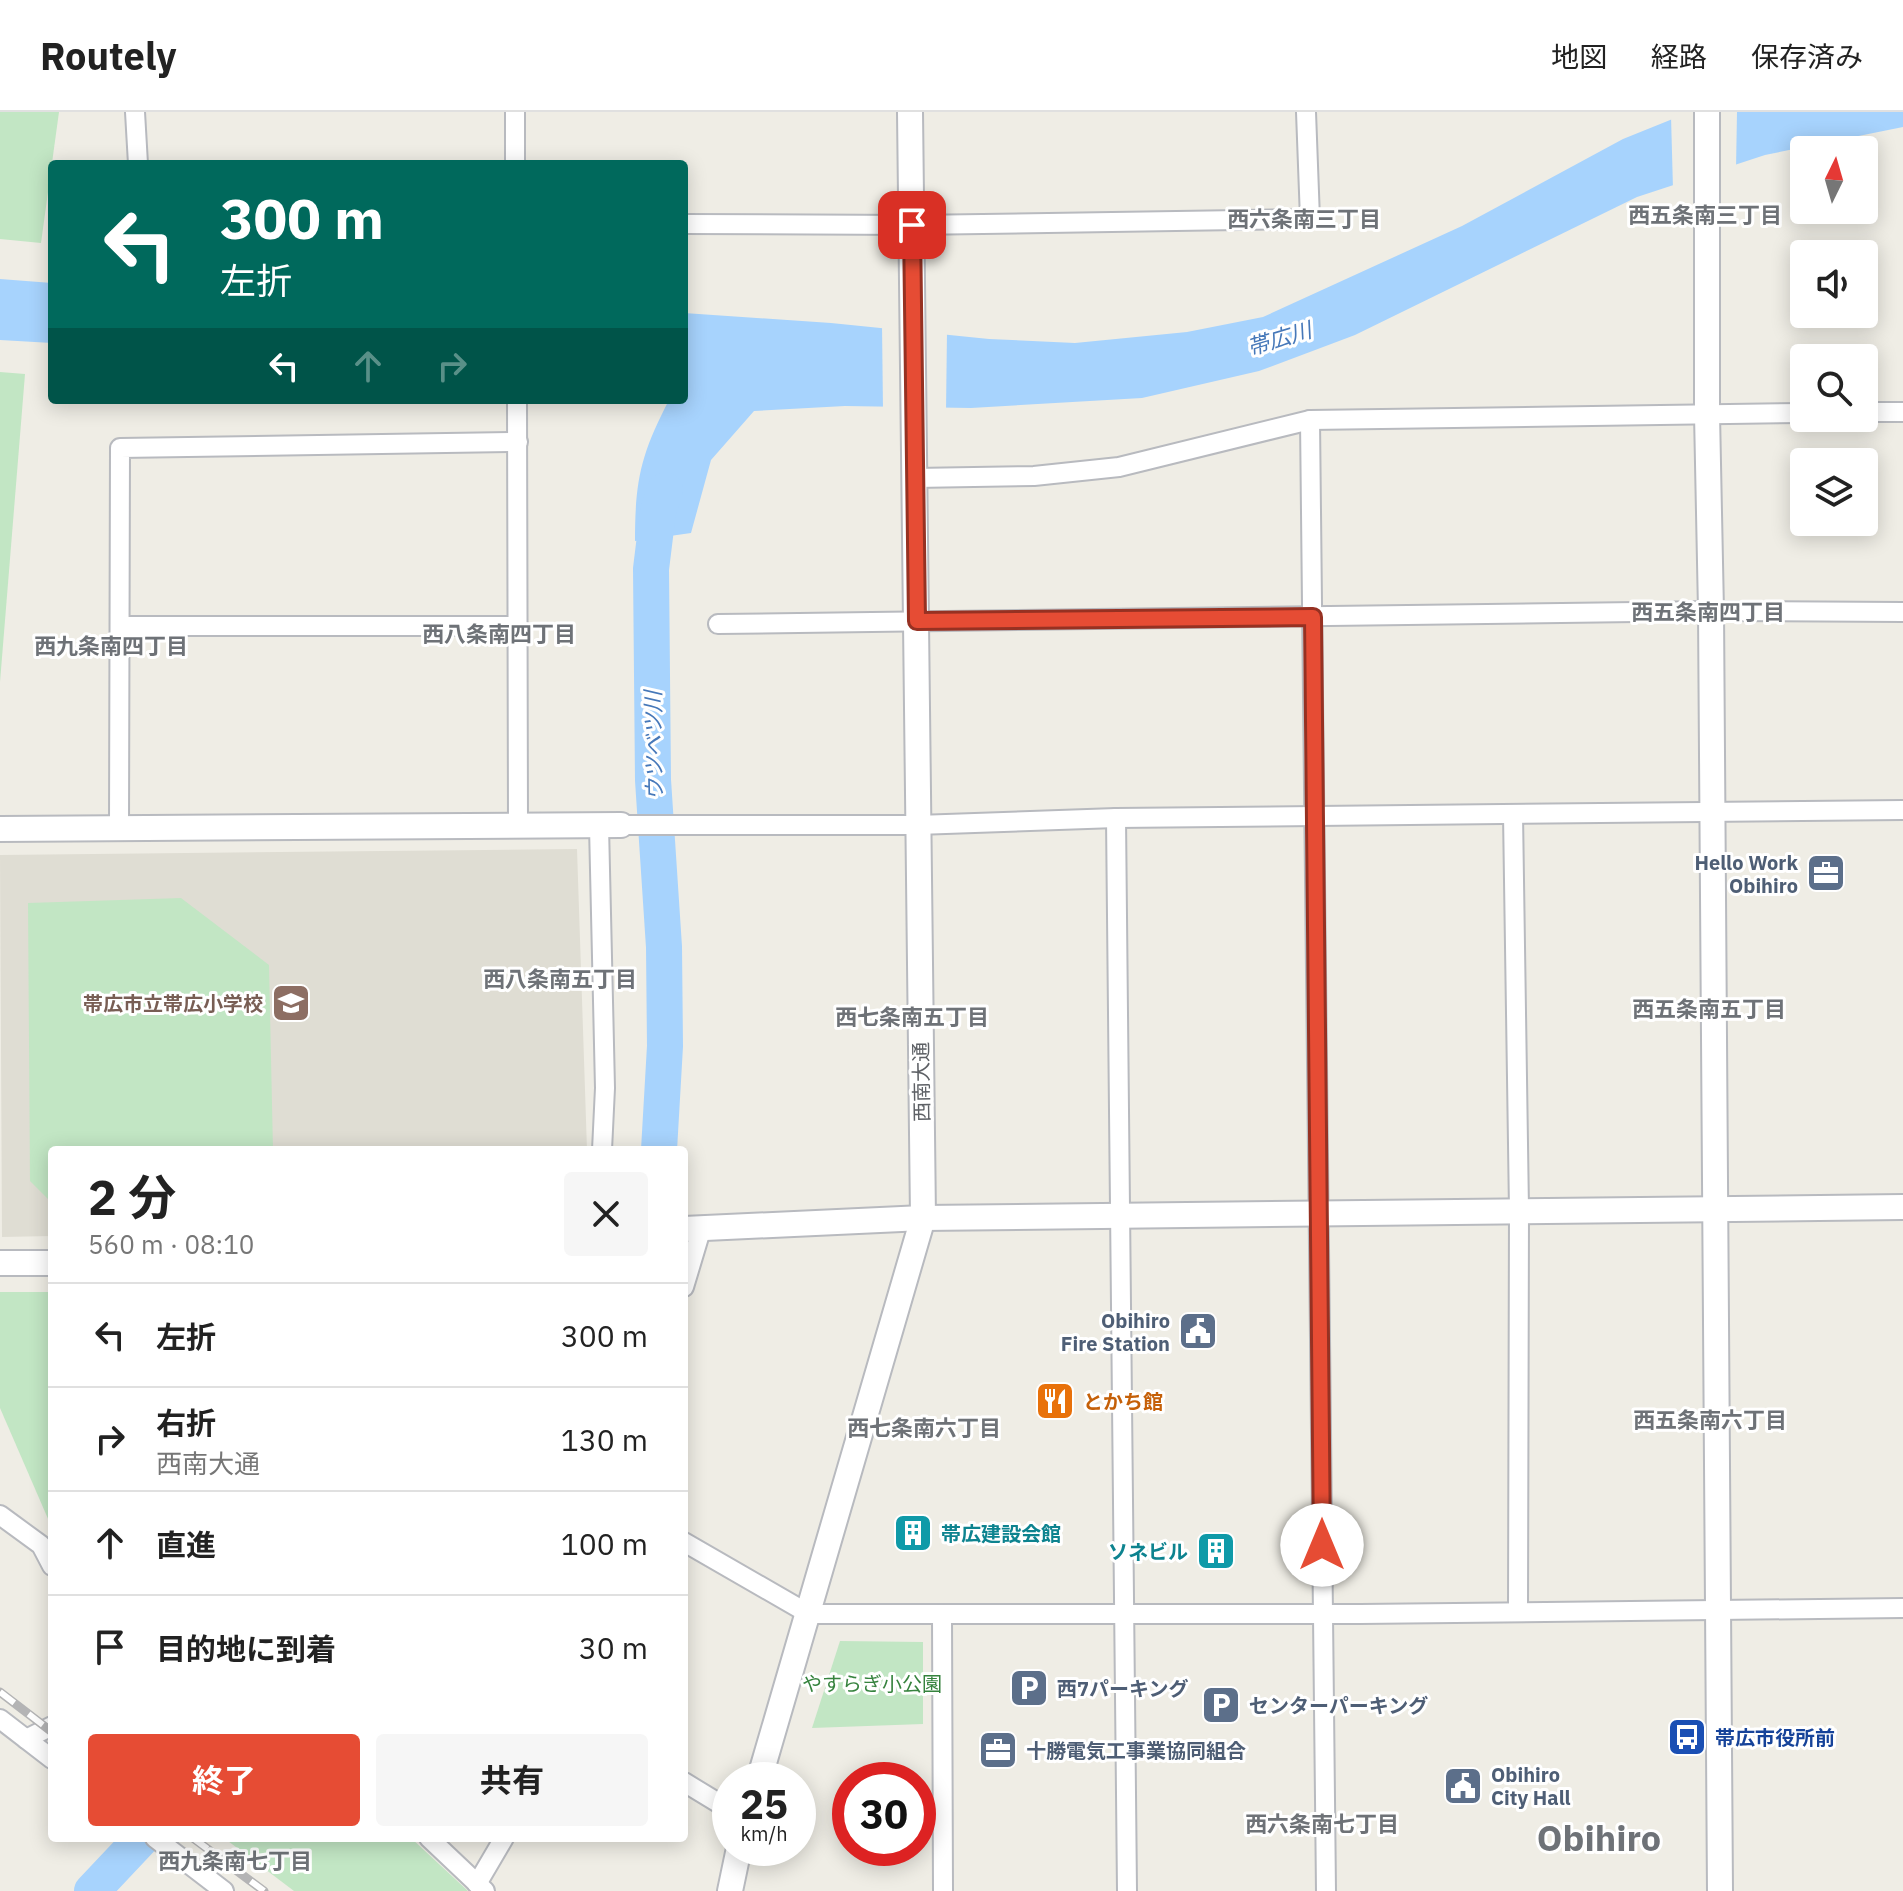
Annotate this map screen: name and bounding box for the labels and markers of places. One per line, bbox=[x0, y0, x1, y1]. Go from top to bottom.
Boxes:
pin bbox=[878, 191, 946, 259]
place label: Hello Work Obihiro bbox=[1694, 849, 1798, 899]
office icon: Hello Work Obihiro bbox=[1805, 852, 1847, 894]
school or university icon: 帯広市立帯広小学校 bbox=[270, 982, 312, 1024]
place label: 帯広市立帯広小学校 bbox=[83, 990, 263, 1017]
place label: Obihiro Fire Station bbox=[1061, 1307, 1170, 1357]
public building icon: Obihiro Fire Station bbox=[1177, 1310, 1219, 1352]
restaurant icon: とかち館 bbox=[1034, 1380, 1076, 1422]
place label: とかち館 bbox=[1083, 1388, 1163, 1415]
building icon: 帯広建設会館 bbox=[892, 1512, 934, 1554]
place label: 帯広建設会館 bbox=[941, 1520, 1061, 1547]
building icon: ソネビル bbox=[1195, 1530, 1237, 1572]
place label: ソネビル bbox=[1108, 1538, 1188, 1565]
parking icon: 西7パーキング bbox=[1008, 1667, 1050, 1709]
place label: 西7パーキング bbox=[1057, 1675, 1188, 1702]
parking icon: センターパーキング bbox=[1200, 1684, 1242, 1726]
place label: センターパーキング bbox=[1249, 1692, 1428, 1719]
bus stop icon: 帯広市役所前 bbox=[1666, 1716, 1708, 1758]
place label: 帯広市役所前 bbox=[1715, 1724, 1835, 1751]
office icon: 十勝電気工事業協同組合 bbox=[977, 1729, 1019, 1771]
place label: 十勝電気工事業協同組合 bbox=[1026, 1737, 1246, 1764]
place label: Obihiro City Hall bbox=[1491, 1761, 1571, 1811]
public building icon: Obihiro City Hall bbox=[1442, 1765, 1484, 1807]

